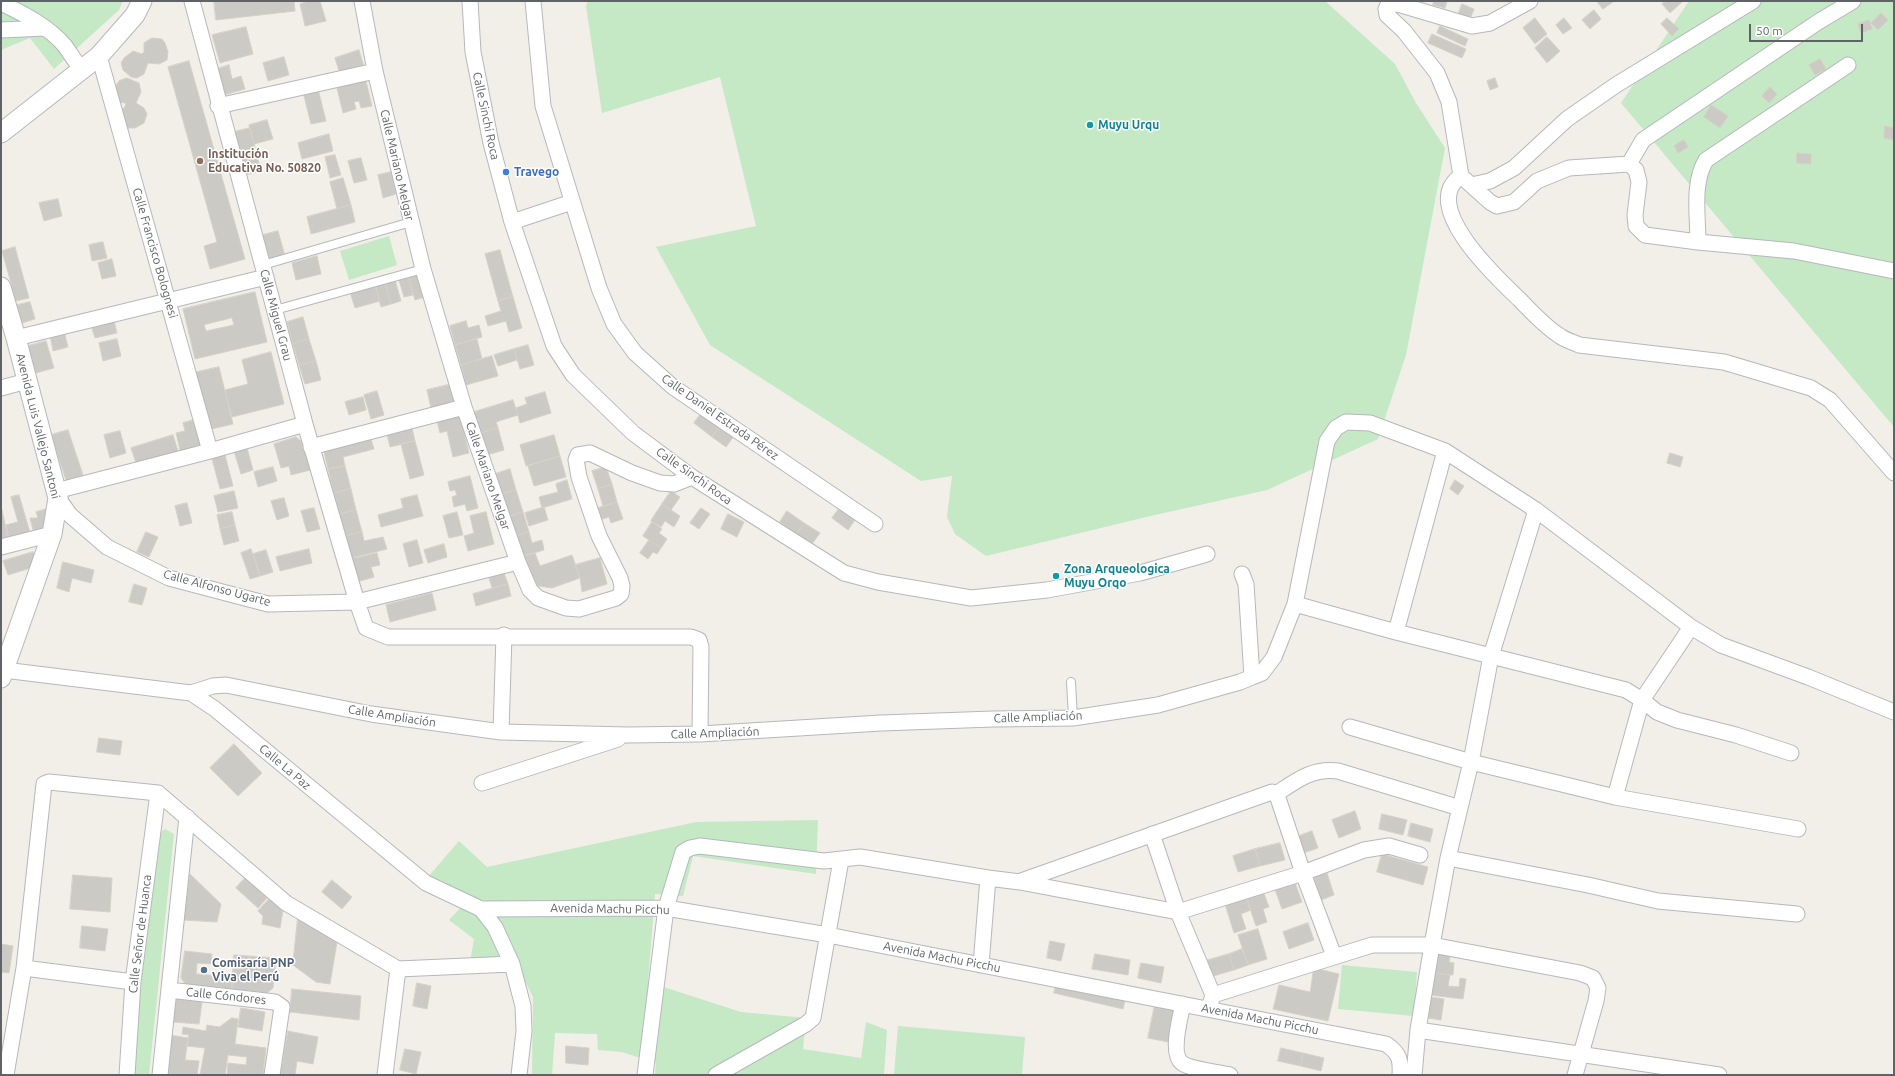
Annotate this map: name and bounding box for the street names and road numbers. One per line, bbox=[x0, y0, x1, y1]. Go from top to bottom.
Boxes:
street label: Calle Sinchi Roca bbox=[470, 71, 502, 161]
street label: Calle Mariano Melgar bbox=[377, 108, 417, 222]
street label: Calle Francisco Bolognesi bbox=[129, 186, 181, 320]
street label: Calle Miguel Grau bbox=[257, 268, 295, 362]
street label: Avenida Luis Vallejo Santoni bbox=[13, 352, 63, 500]
street label: Calle Daniel Estrada Pérez bbox=[659, 371, 781, 463]
street label: Calle Mariano Melgar bbox=[463, 420, 513, 532]
street label: Calle Sinchi Roca bbox=[653, 444, 735, 508]
street label: Calle Alfonso Ugarte bbox=[162, 567, 272, 609]
street label: Calle Ampliación bbox=[347, 702, 437, 730]
street label: Calle Ampliación bbox=[993, 708, 1083, 726]
street label: Calle Ampliación bbox=[670, 724, 760, 742]
street label: Calle La Paz bbox=[256, 741, 314, 793]
street label: Calle Señor de Huanca bbox=[126, 874, 154, 994]
street label: Avenida Machu Picchu bbox=[550, 901, 670, 917]
street label: Avenida Machu Picchu bbox=[882, 939, 1002, 975]
street label: Calle Cóndores bbox=[185, 985, 267, 1007]
street label: Avenida Machu Picchu bbox=[1200, 1001, 1320, 1037]

